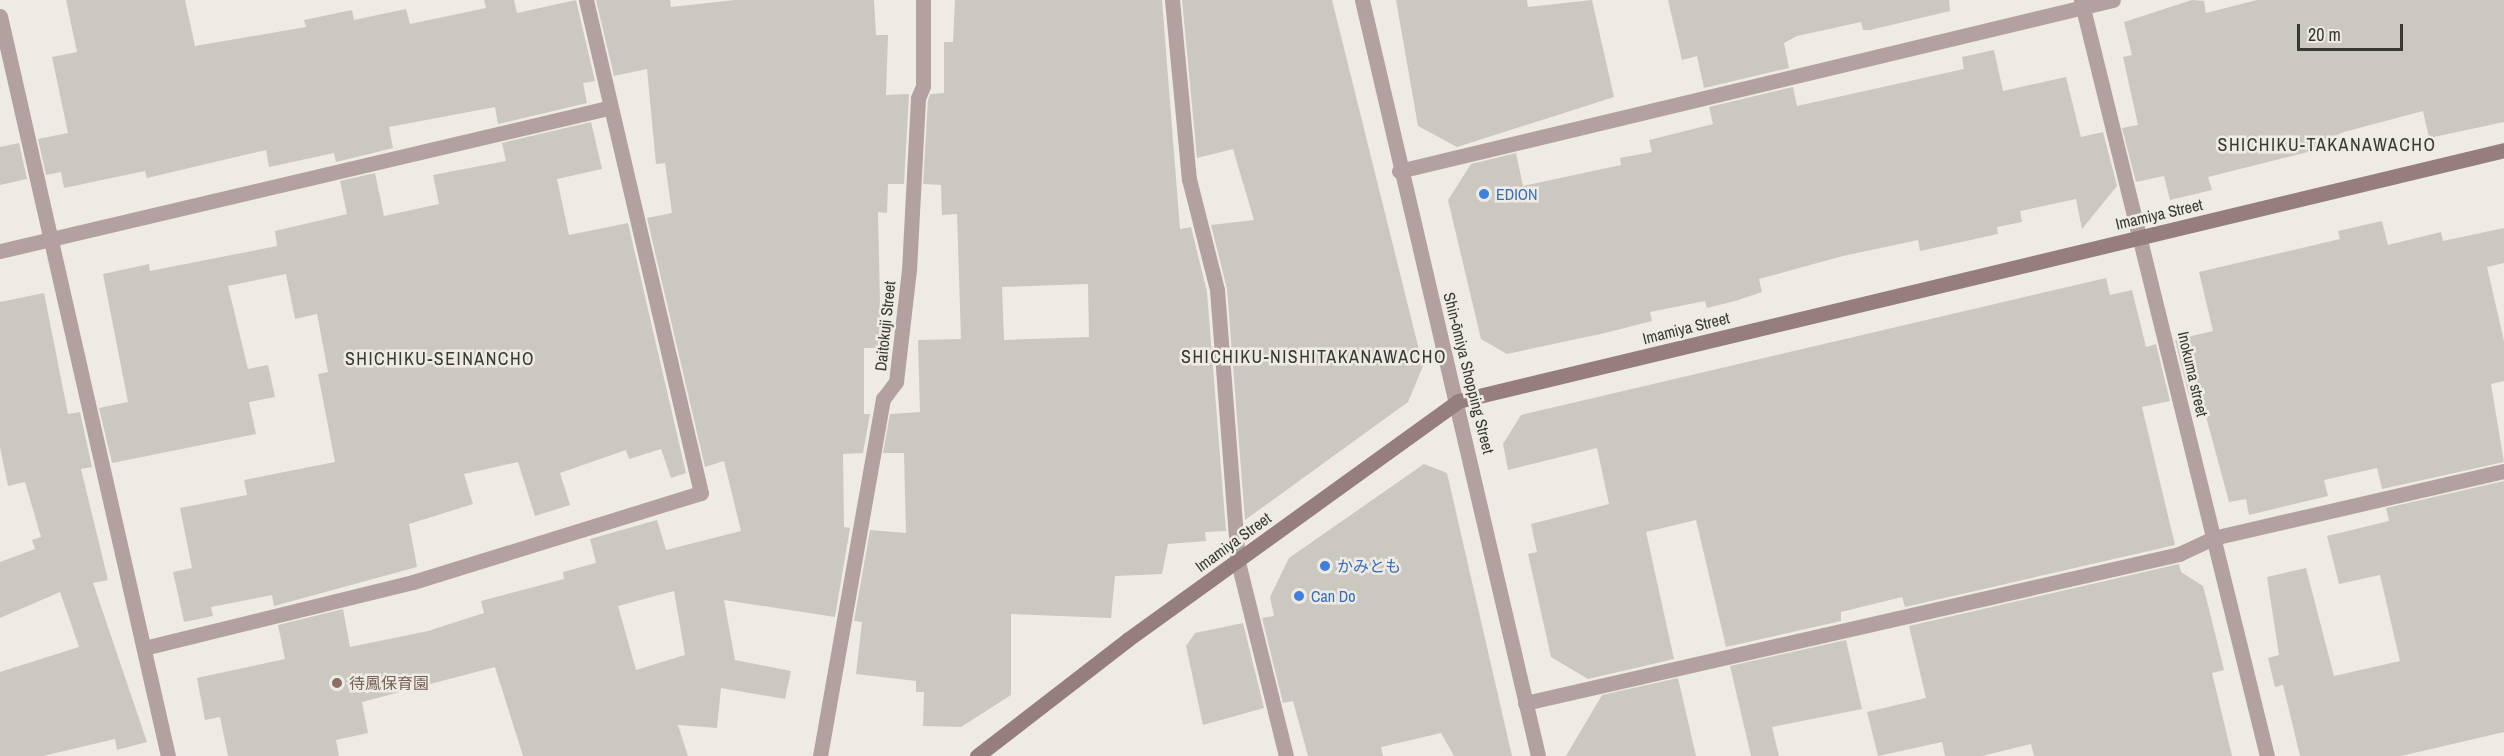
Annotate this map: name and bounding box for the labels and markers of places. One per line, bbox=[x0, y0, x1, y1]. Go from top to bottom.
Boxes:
place label: EDION bbox=[1496, 184, 1538, 204]
marker: EDION bbox=[1477, 187, 1491, 201]
place label: かみとも bbox=[1337, 556, 1401, 576]
marker: かみとも bbox=[1318, 559, 1332, 573]
place label: Can Do bbox=[1311, 586, 1355, 606]
marker: Can Do bbox=[1292, 589, 1306, 603]
place label: 待鳳保育園 bbox=[349, 673, 429, 693]
marker: 待鳳保育園 bbox=[330, 676, 344, 690]

